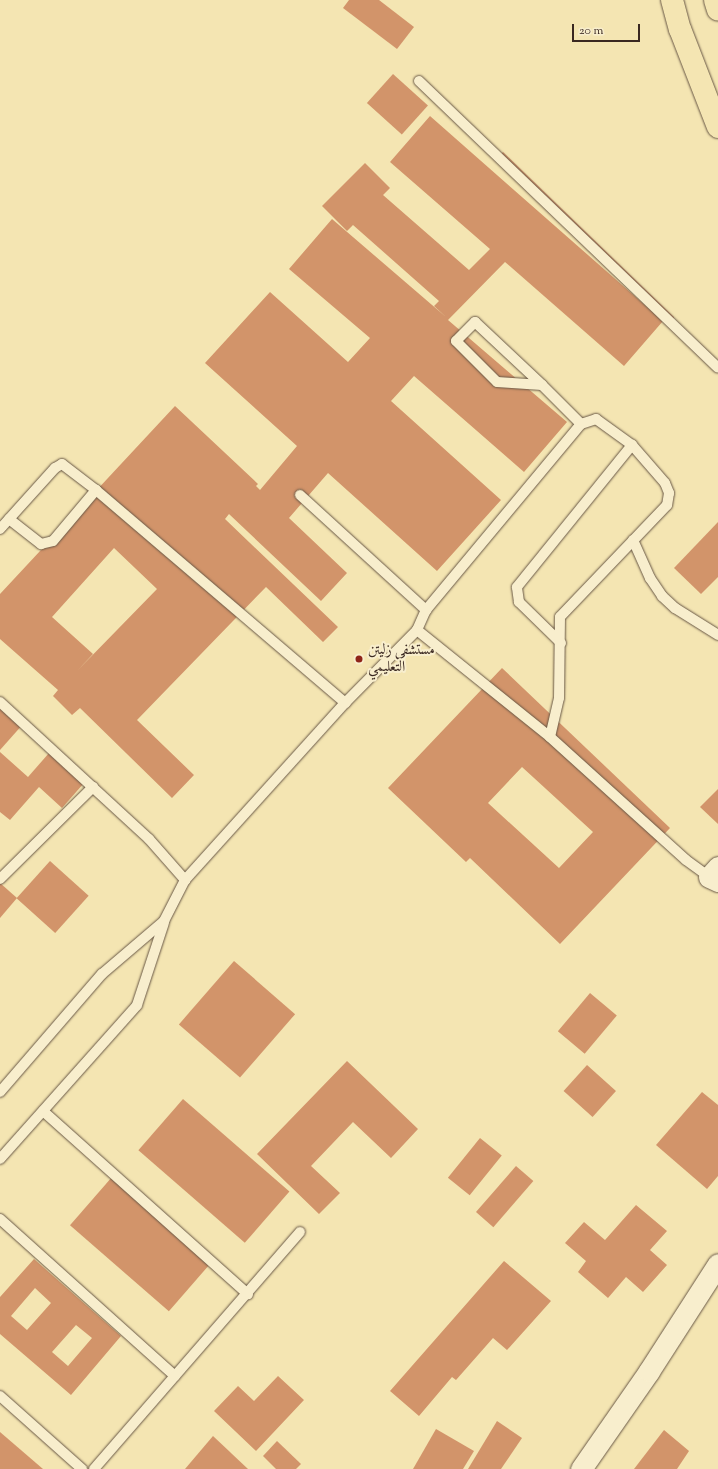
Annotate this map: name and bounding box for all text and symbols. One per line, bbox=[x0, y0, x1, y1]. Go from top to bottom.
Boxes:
scale bar bbox=[574, 16, 642, 42]
text: 20 m bbox=[579, 22, 603, 40]
place label: مستشفى زليتن التعليمي bbox=[368, 641, 435, 676]
marker: مستشفى زليتن التعليمي bbox=[353, 653, 365, 665]

